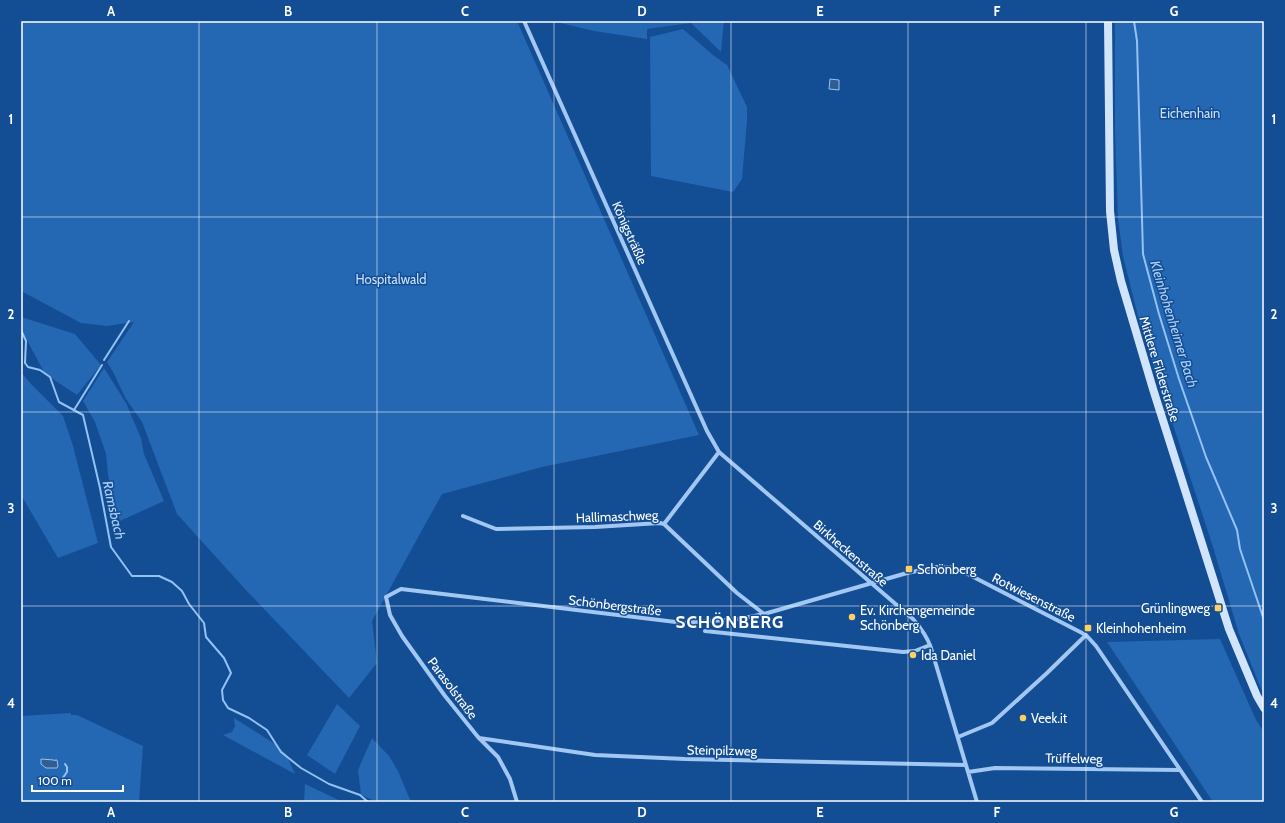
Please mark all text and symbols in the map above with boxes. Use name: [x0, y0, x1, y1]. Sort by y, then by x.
text: A: [107, 3, 116, 19]
text: B: [284, 3, 292, 19]
text: C: [461, 3, 469, 19]
text: D: [637, 3, 647, 19]
text: E: [816, 3, 824, 19]
text: F: [994, 3, 1001, 19]
text: G: [1170, 3, 1179, 19]
park label: Eichenhain: [1160, 105, 1220, 121]
text: 1: [9, 111, 13, 127]
text: 1: [1272, 111, 1276, 127]
street label: Königsträßle: [609, 199, 651, 267]
water label: Kleinhohenheimer Bach: [1146, 258, 1202, 390]
park label: Hospitalwald: [356, 271, 426, 287]
text: 2: [8, 306, 15, 322]
text: 2: [1271, 306, 1278, 322]
street label: Mittlere Filderstraße: [1136, 314, 1184, 424]
water label: Ramsbach: [99, 479, 129, 541]
text: 3: [7, 500, 15, 516]
text: 3: [1270, 500, 1278, 516]
street label: Hallimaschweg: [575, 507, 659, 525]
street label: Birkheckenstraße: [810, 516, 892, 590]
place label: Schönberg: [917, 561, 977, 577]
marker: Schönberg: [904, 564, 914, 574]
street label: Rotwiesenstraße: [990, 569, 1079, 625]
street label: Schönbergstraße: [568, 591, 663, 619]
place label: Grünlingweg: [1141, 600, 1211, 616]
place label: Ev. Kirchengemeinde Schönberg: [860, 602, 975, 633]
marker: Grünlingweg: [1213, 603, 1223, 613]
district label: SCHÖNBERG: [676, 612, 784, 632]
marker: Ev. Kirchengemeinde Schönberg: [847, 612, 857, 622]
place label: Kleinhohenheim: [1096, 620, 1186, 636]
marker: Kleinhohenheim: [1083, 623, 1093, 633]
place label: Ida Daniel: [921, 647, 976, 663]
marker: Ida Daniel: [908, 650, 918, 660]
street label: Parasolstraße: [425, 654, 482, 722]
text: 4: [7, 695, 15, 711]
text: 4: [1270, 695, 1278, 711]
place label: Veek.it: [1031, 710, 1068, 726]
marker: Veek.it: [1018, 713, 1028, 723]
street label: Steinpilzweg: [687, 741, 758, 759]
street label: Trüffelweg: [1045, 750, 1103, 767]
scale bar: [32, 767, 123, 793]
text: 100 m: [38, 773, 72, 788]
text: A: [107, 804, 116, 820]
text: B: [284, 804, 292, 820]
text: C: [461, 804, 469, 820]
text: D: [637, 804, 647, 820]
text: E: [816, 804, 824, 820]
text: F: [994, 804, 1001, 820]
text: G: [1170, 804, 1179, 820]

